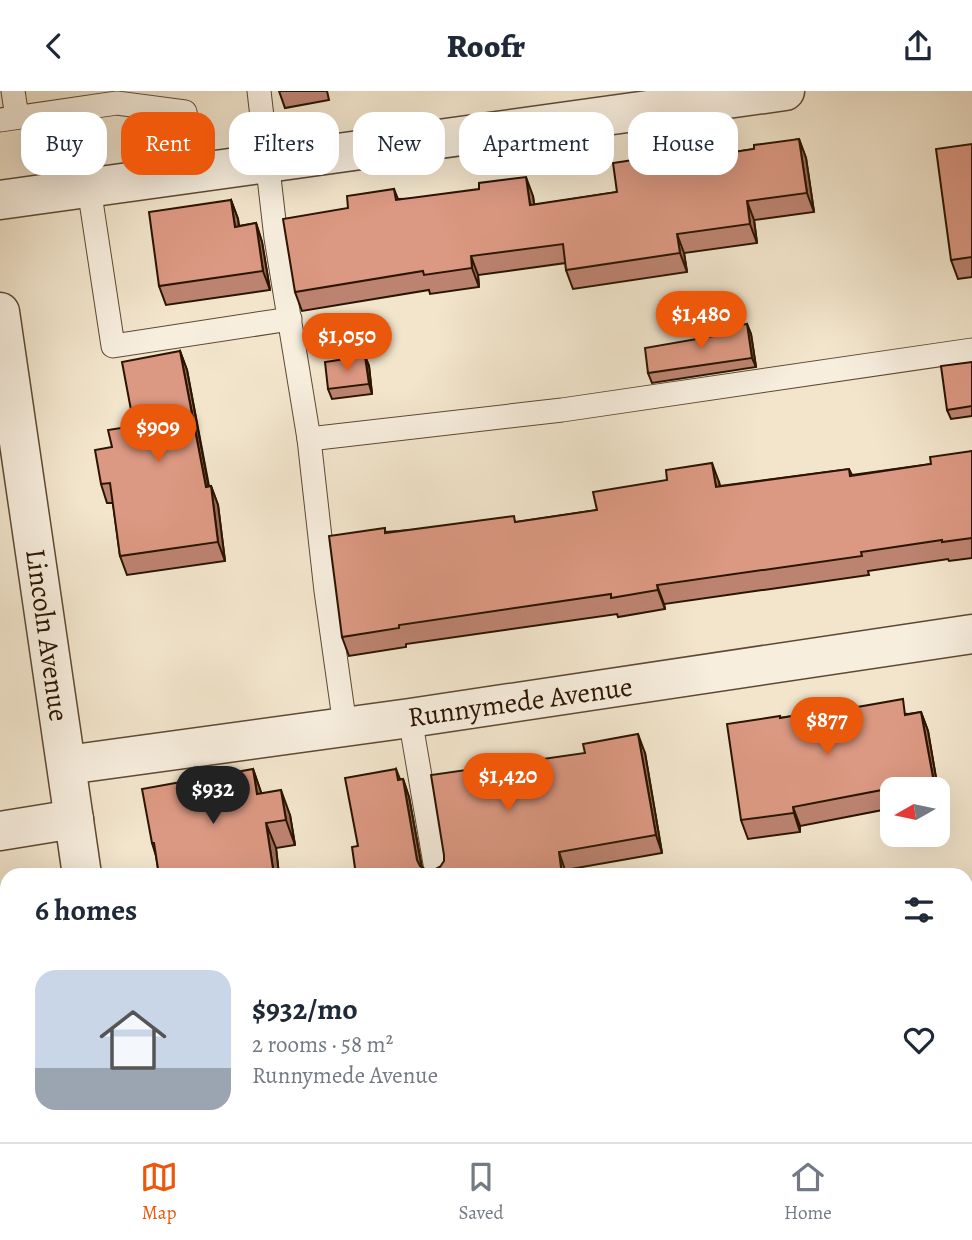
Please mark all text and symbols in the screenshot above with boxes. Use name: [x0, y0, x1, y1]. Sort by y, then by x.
text: Roofr: [447, 24, 525, 68]
icon: back: [35, 27, 73, 65]
icon: share: [899, 27, 937, 65]
chip: Buy: [21, 112, 107, 175]
chip: Rent: [121, 112, 215, 175]
chip: Filters: [229, 112, 339, 175]
chip: New: [353, 112, 445, 175]
chip: Apartment: [459, 112, 614, 175]
chip: House: [628, 112, 738, 175]
pin: $1,480: [644, 292, 758, 351]
text: $1,480: [672, 298, 730, 329]
pin: $1,050: [290, 313, 404, 373]
text: $1,050: [318, 320, 376, 351]
pin: $909: [117, 405, 199, 464]
text: $909: [136, 411, 180, 442]
street label: Lincoln Avenue: [16, 546, 78, 724]
street label: Runnymede Avenue: [405, 667, 635, 737]
pin: $877: [786, 697, 868, 757]
text: $877: [806, 704, 848, 735]
pin: $1,420: [451, 753, 565, 813]
text: $1,420: [479, 760, 537, 791]
pin: $932: [172, 767, 254, 826]
text: $932: [192, 773, 234, 804]
north arrow: [880, 777, 950, 847]
map controls: [880, 777, 950, 847]
text: 6 homes: [35, 890, 137, 930]
icon: filters: [900, 891, 938, 929]
text: $932/mo: [252, 989, 358, 1029]
icon: home: [91, 998, 175, 1082]
icon: heart: [900, 1021, 938, 1059]
text: 2 rooms · 58 m²: [252, 1029, 393, 1060]
text: Runnymede Avenue: [252, 1060, 438, 1091]
tab: Map: [140, 1158, 178, 1226]
tab: Saved: [459, 1158, 504, 1226]
tab: Home: [784, 1158, 832, 1226]

